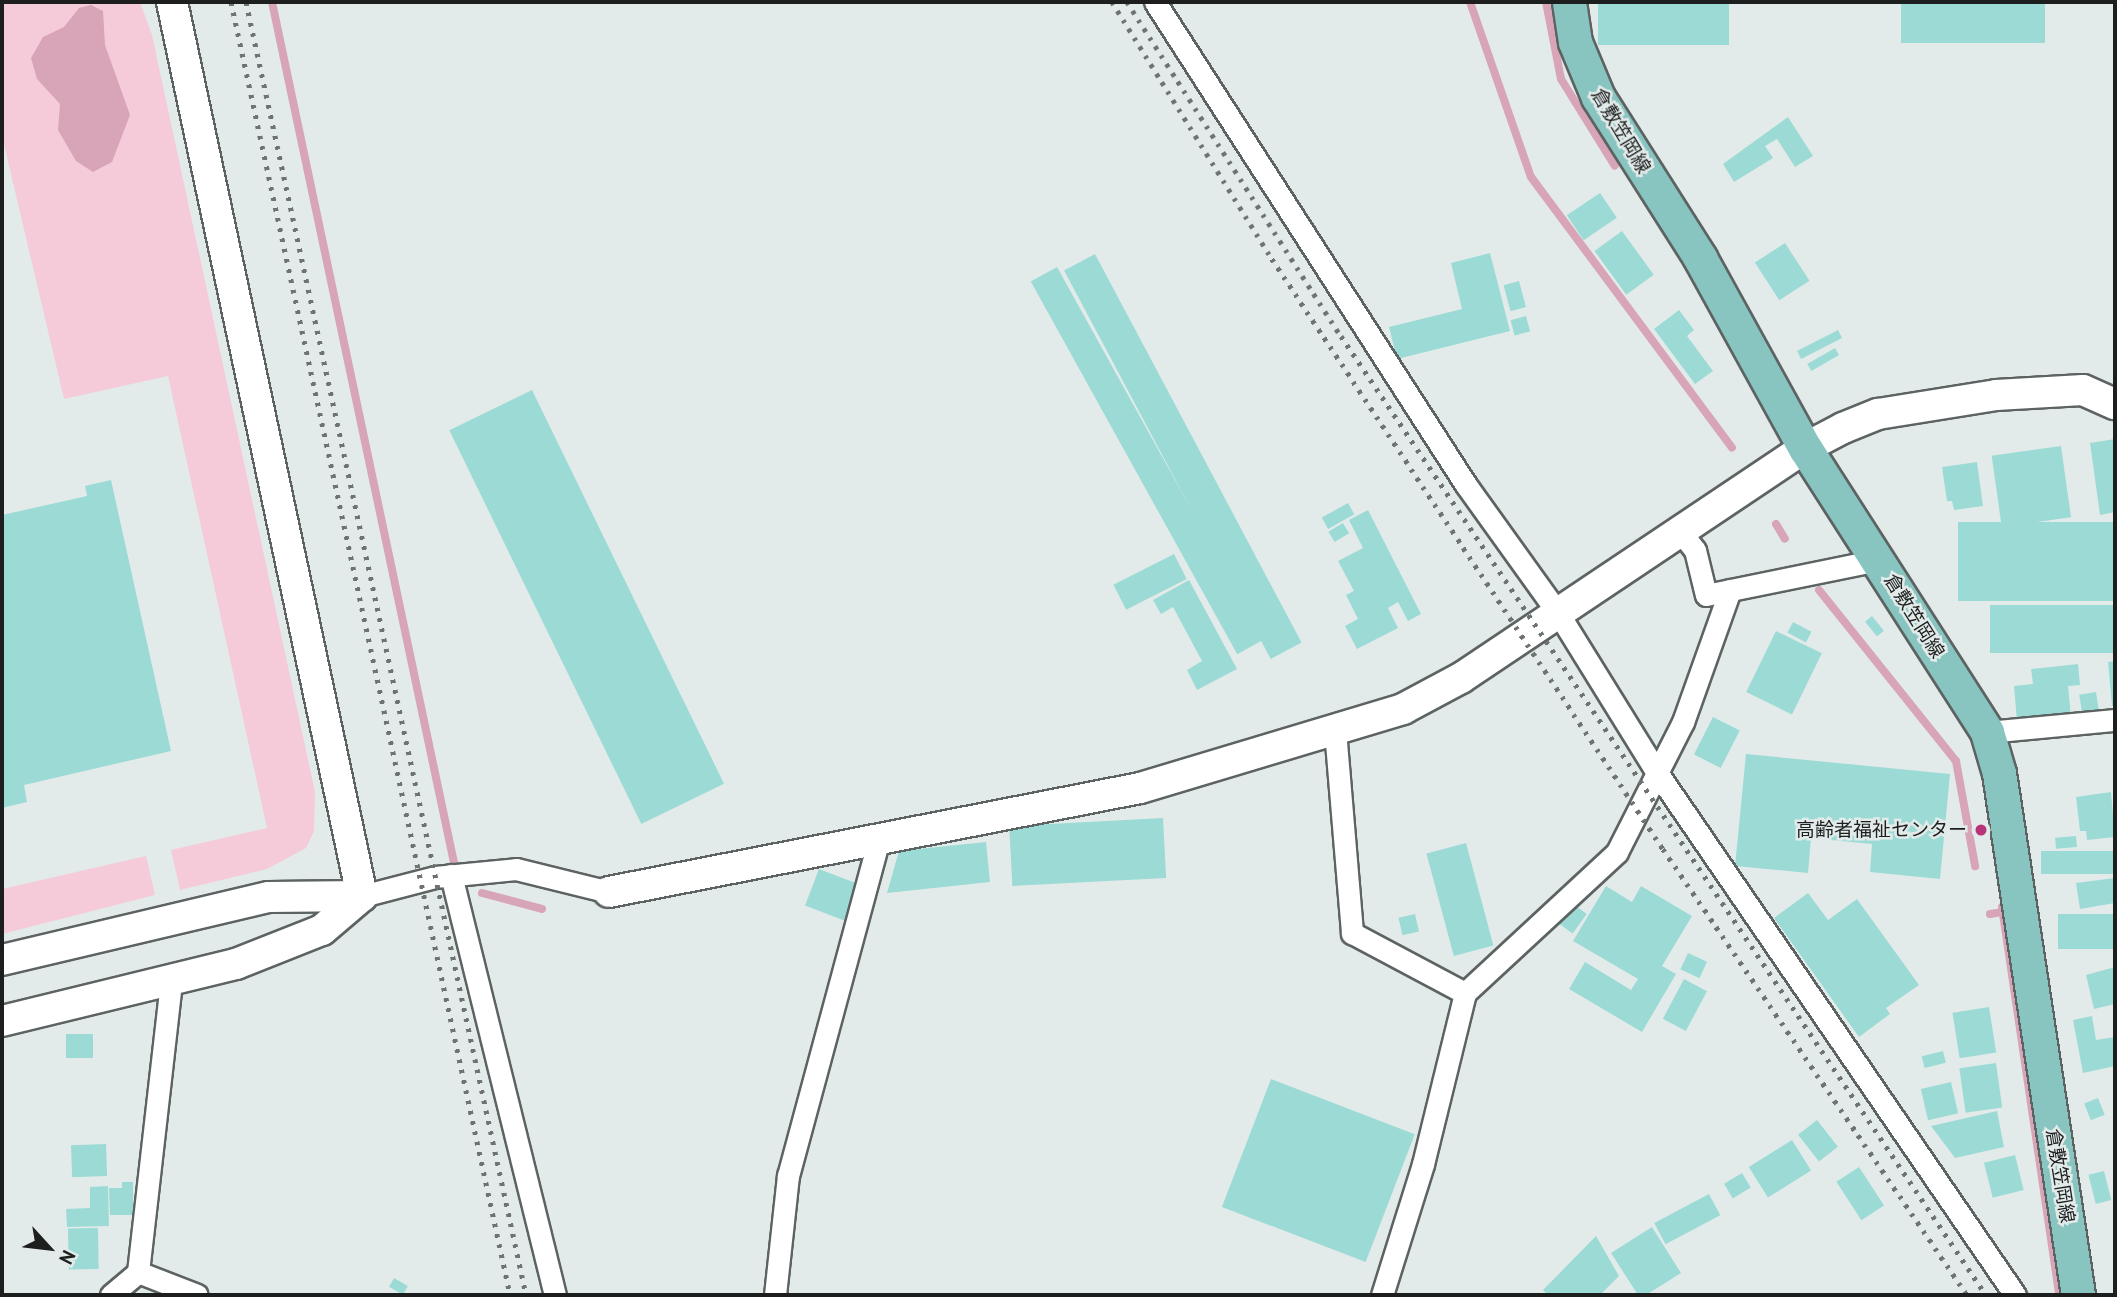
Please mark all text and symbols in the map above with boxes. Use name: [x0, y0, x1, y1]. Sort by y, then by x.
street label: 倉敷笠岡線: [1587, 84, 1655, 178]
street label: 倉敷笠岡線: [1879, 570, 1949, 662]
place label: 高齢者福祉センター: [1796, 819, 1967, 841]
marker: 高齢者福祉センター: [1973, 822, 1989, 838]
street label: 倉敷笠岡線: [2041, 1127, 2079, 1225]
north arrow: [14, 1213, 84, 1283]
text: N: [54, 1247, 81, 1269]

